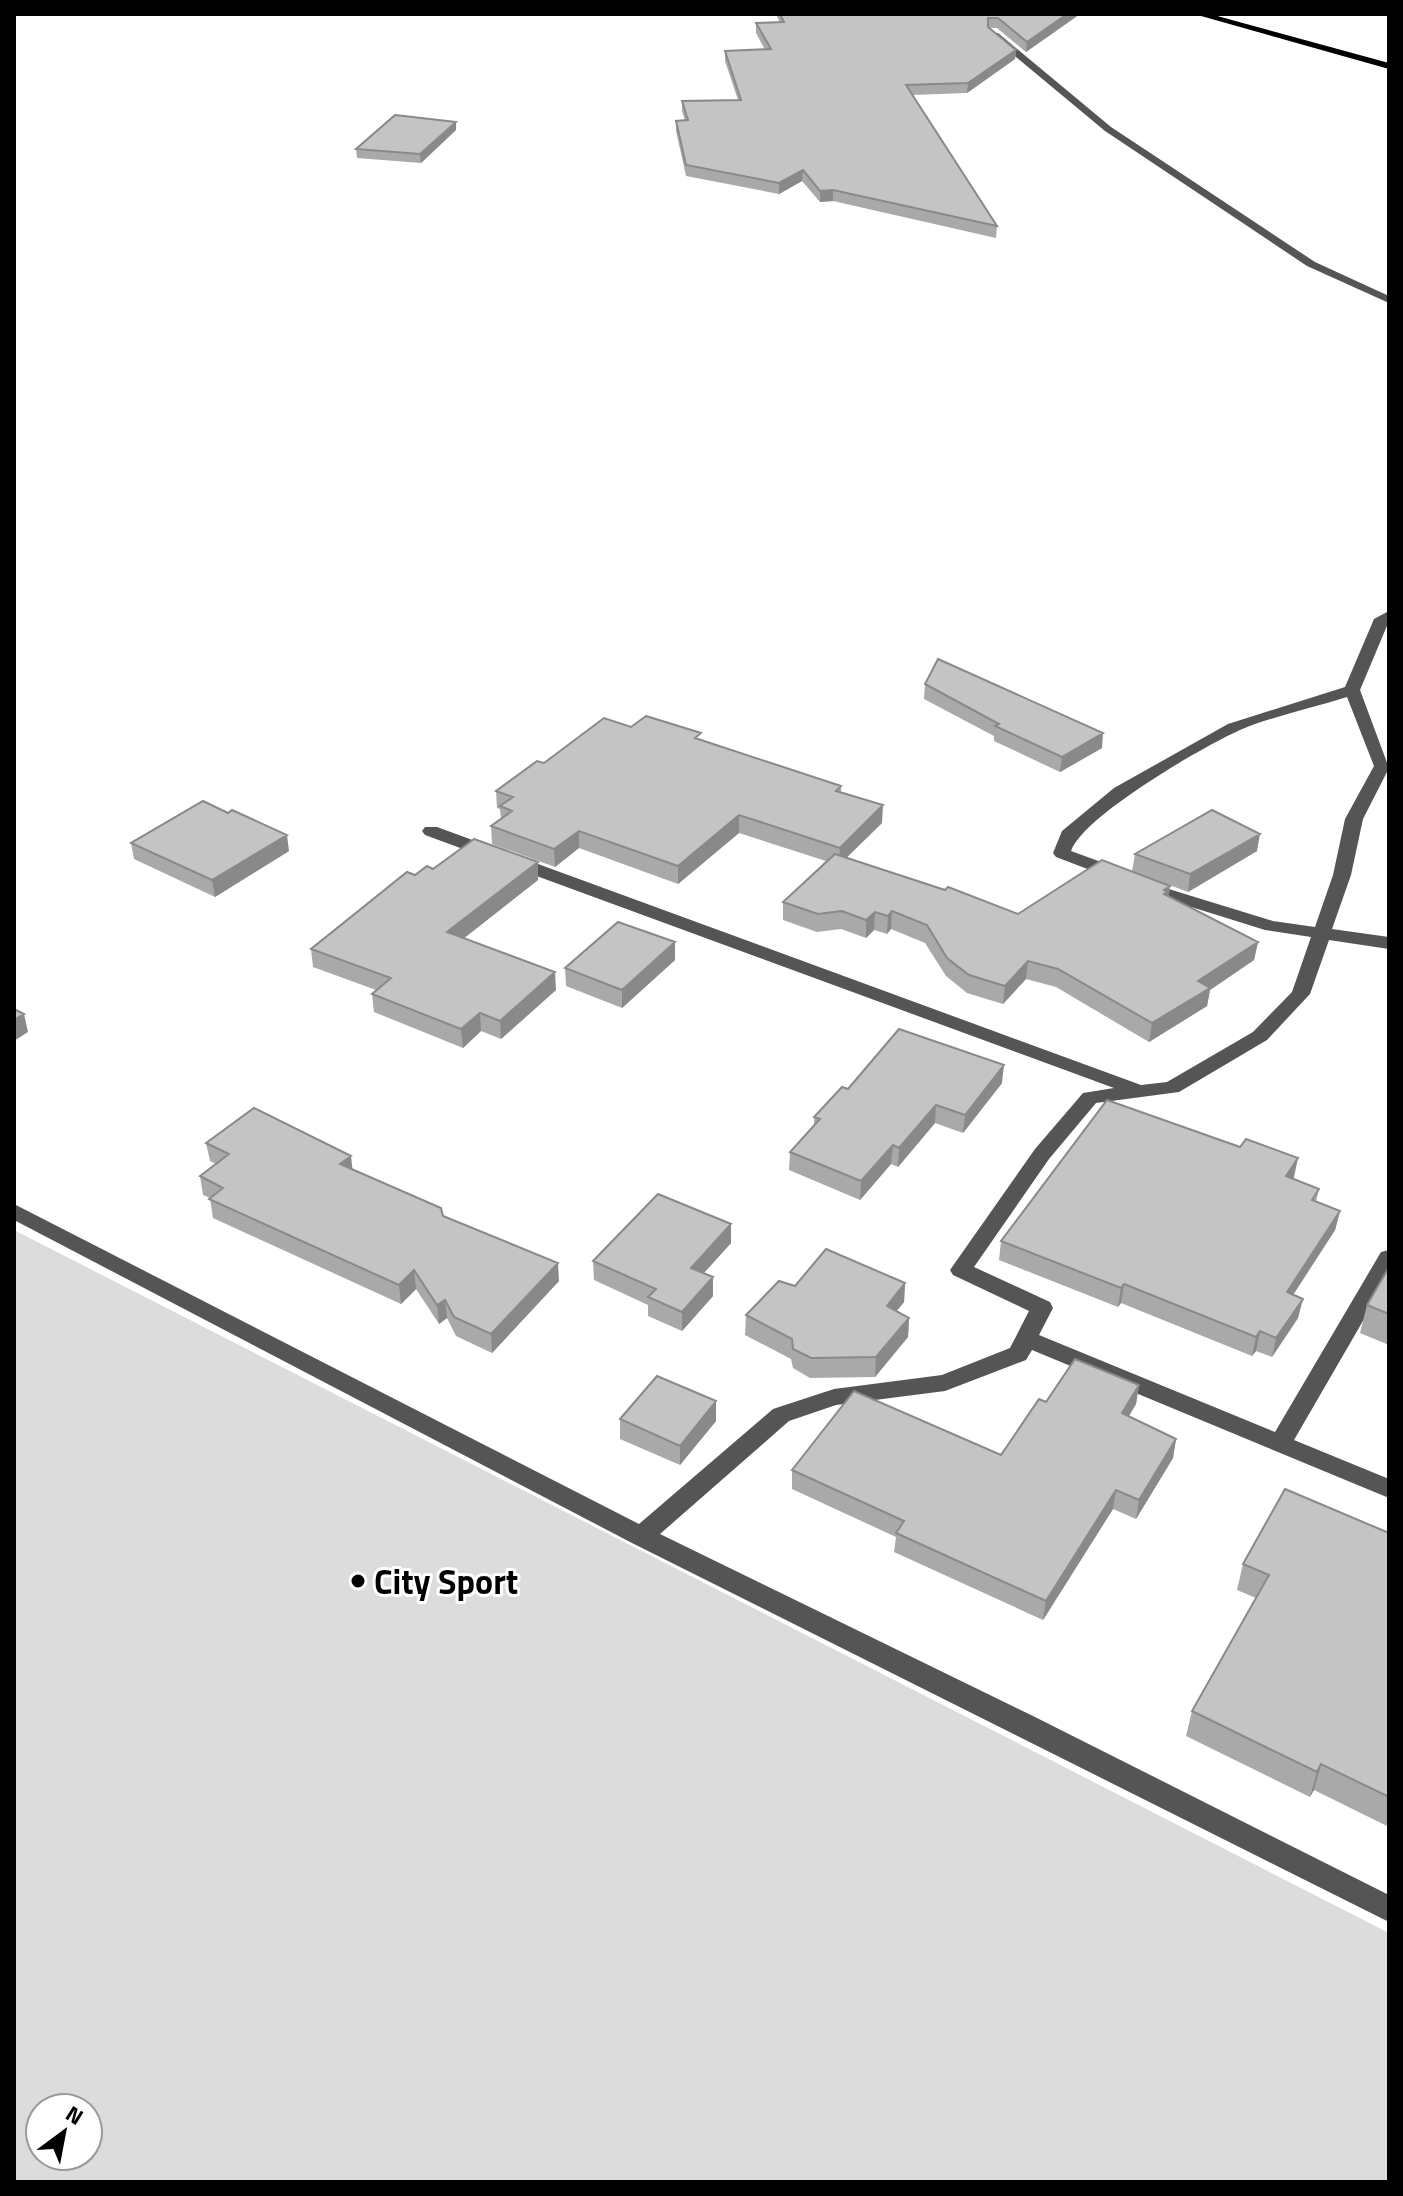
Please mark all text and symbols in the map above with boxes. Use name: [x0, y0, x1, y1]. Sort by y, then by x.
place label: City Sport: [374, 1555, 518, 1607]
marker: City Sport: [349, 1572, 367, 1590]
north arrow: [24, 2092, 104, 2172]
text: N: [59, 2097, 90, 2133]

